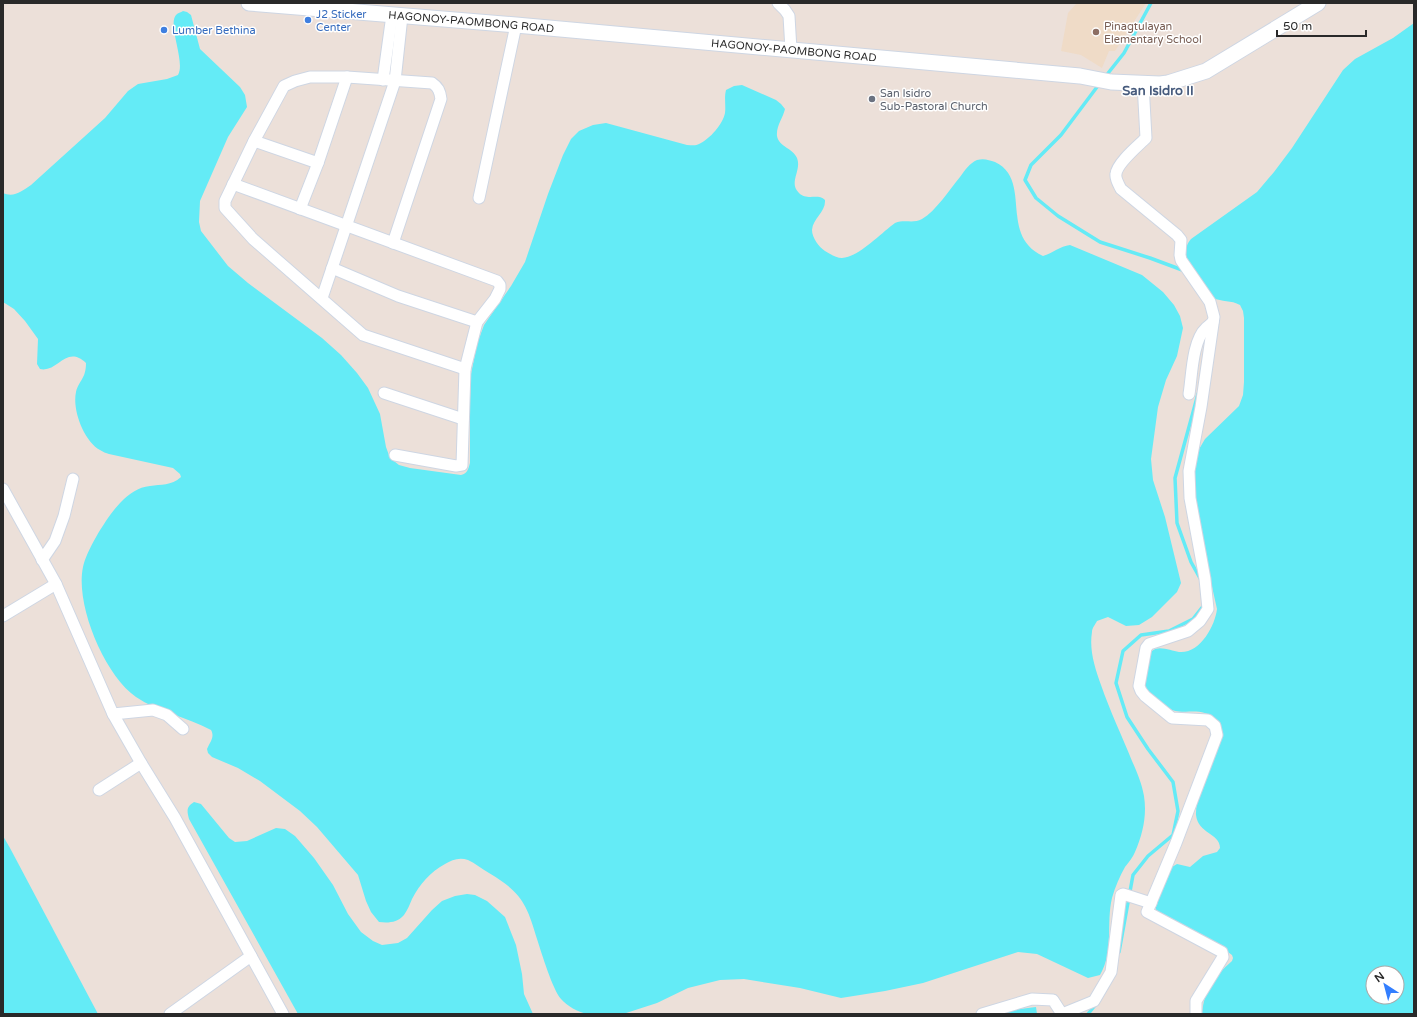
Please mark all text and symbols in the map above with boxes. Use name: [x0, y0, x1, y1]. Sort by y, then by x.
place label: J2 Sticker Center: [316, 8, 367, 34]
street label: HAGONOY-PAOMBONG ROAD: [388, 9, 555, 35]
scale bar: [1277, 12, 1366, 38]
marker: J2 Sticker Center: [303, 15, 313, 25]
text: 50 m: [1283, 19, 1312, 33]
place label: Pinagtulayan Elementary School: [1104, 20, 1202, 46]
place label: Lumber Bethina: [172, 24, 256, 37]
marker: Lumber Bethina: [159, 25, 169, 35]
marker: Pinagtulayan Elementary School: [1091, 27, 1101, 37]
street label: HAGONOY-PAOMBONG ROAD: [711, 37, 877, 65]
district label: San Isidro II: [1122, 83, 1194, 99]
place label: San Isidro Sub-Pastoral Church: [880, 87, 988, 113]
marker: San Isidro Sub-Pastoral Church: [867, 94, 877, 104]
north arrow: [1365, 965, 1405, 1005]
text: N: [1372, 969, 1387, 985]

